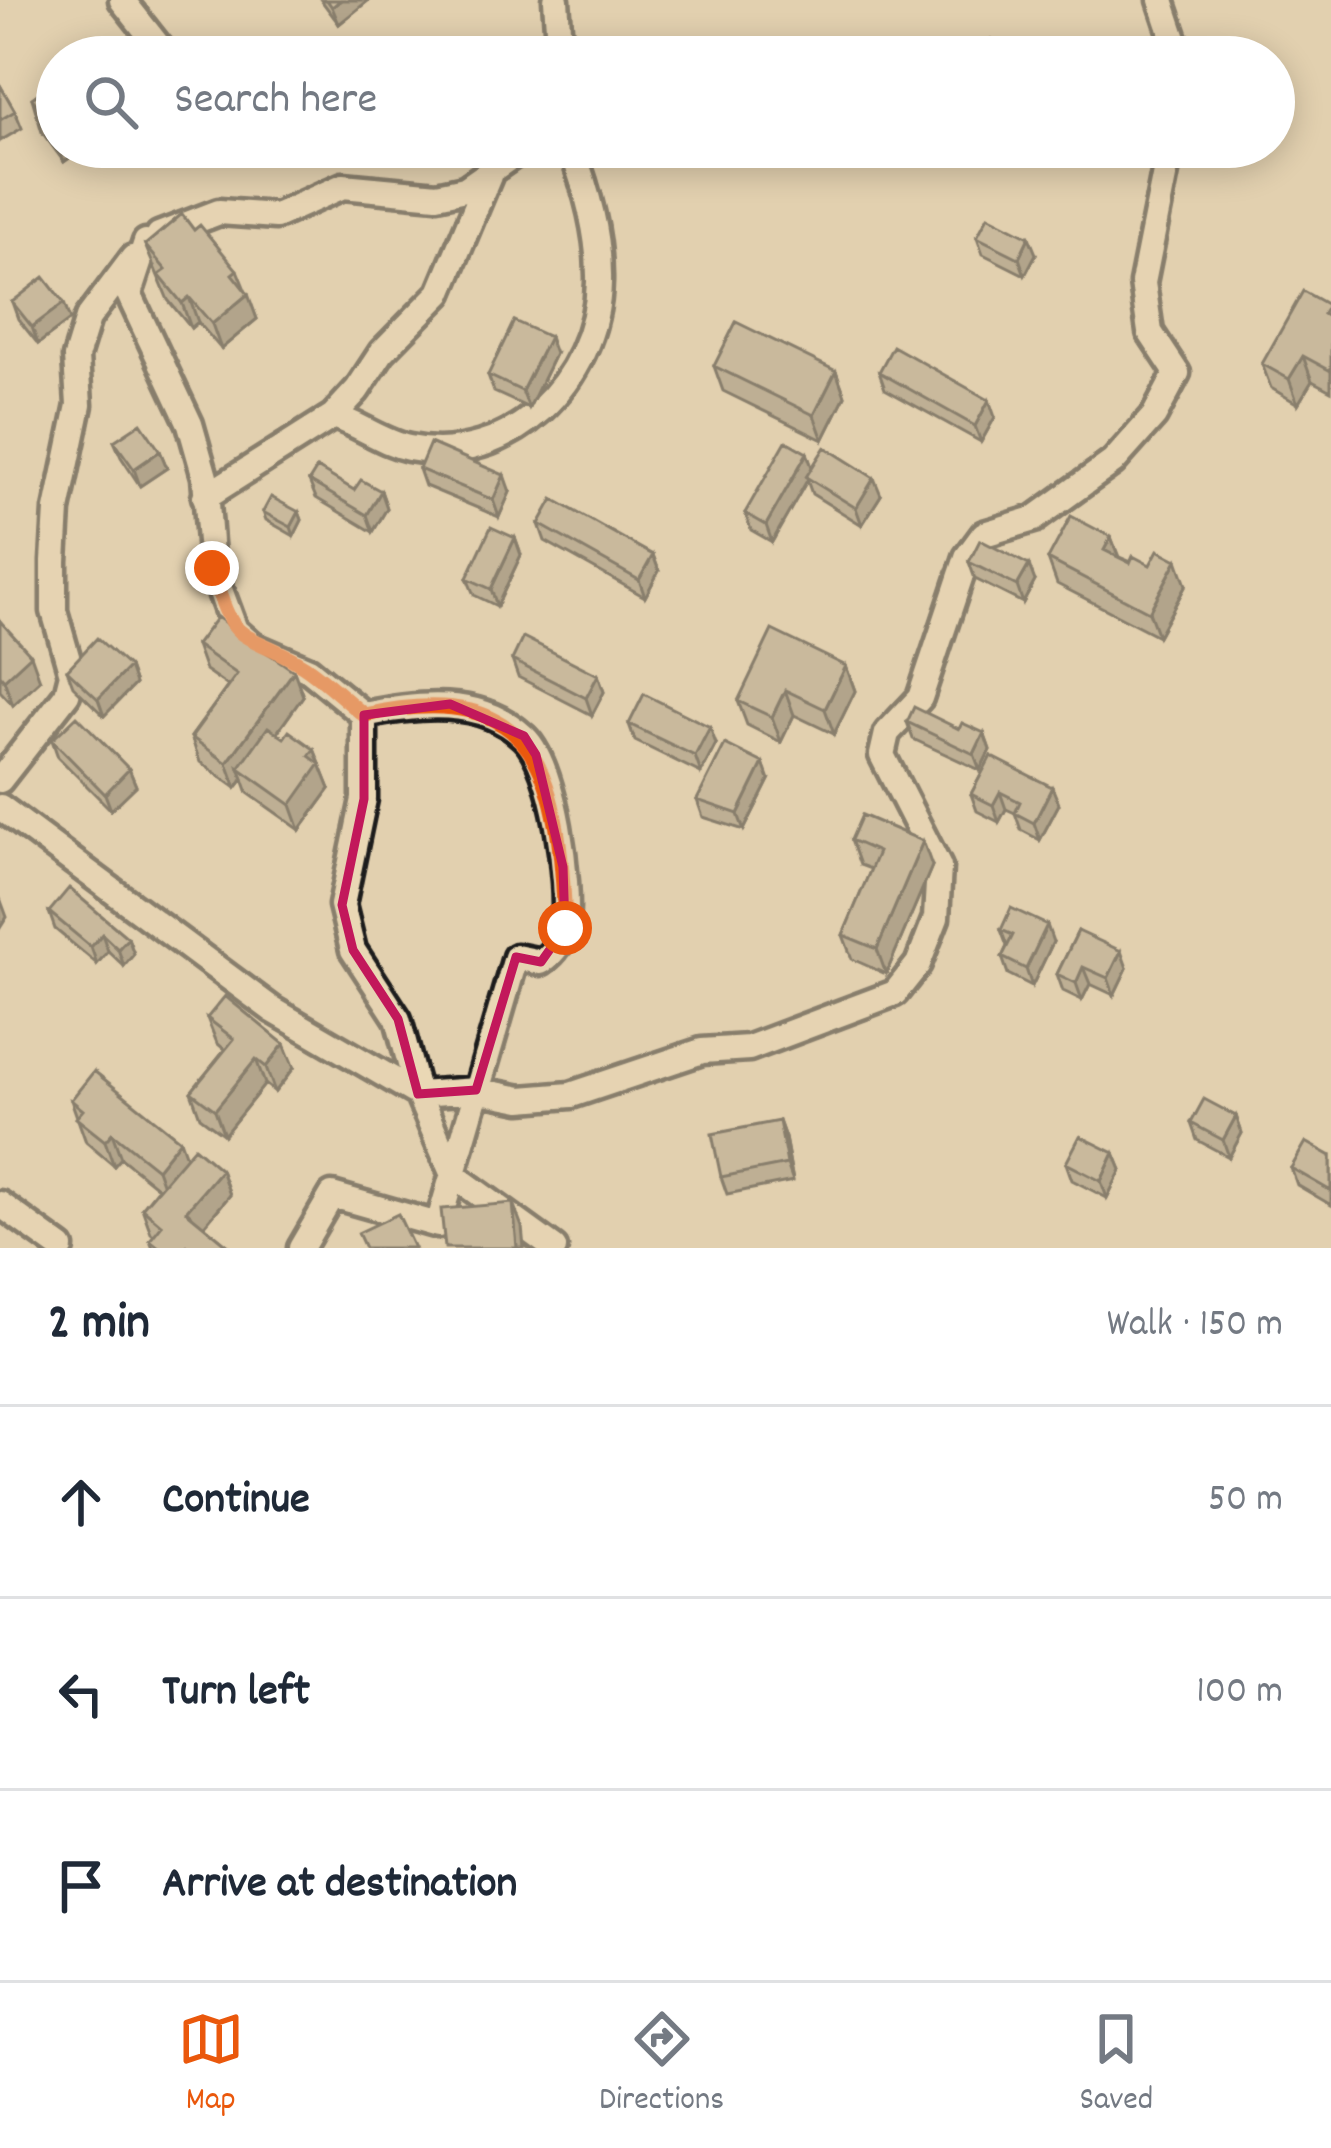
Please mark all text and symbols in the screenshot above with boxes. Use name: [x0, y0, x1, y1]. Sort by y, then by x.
search box: [36, 36, 1295, 168]
icon: search: [78, 69, 144, 135]
text: Search here: [174, 70, 377, 134]
route end: [185, 541, 239, 595]
route start: [538, 901, 592, 955]
text: 2 min: [48, 1290, 150, 1362]
text: Walk · 150 m: [1107, 1299, 1283, 1354]
icon: ahead: [48, 1469, 114, 1535]
text: Continue: [162, 1470, 310, 1534]
text: 50 m: [1208, 1474, 1283, 1529]
icon: left: [48, 1661, 114, 1727]
text: Turn left: [162, 1662, 310, 1726]
text: 100 m: [1196, 1666, 1283, 1721]
icon: arrive: [48, 1853, 114, 1919]
text: Arrive at destination: [162, 1854, 517, 1918]
tab: Map: [178, 2006, 244, 2125]
tab: Directions: [599, 2006, 724, 2125]
tab: Saved: [1080, 2006, 1153, 2125]

